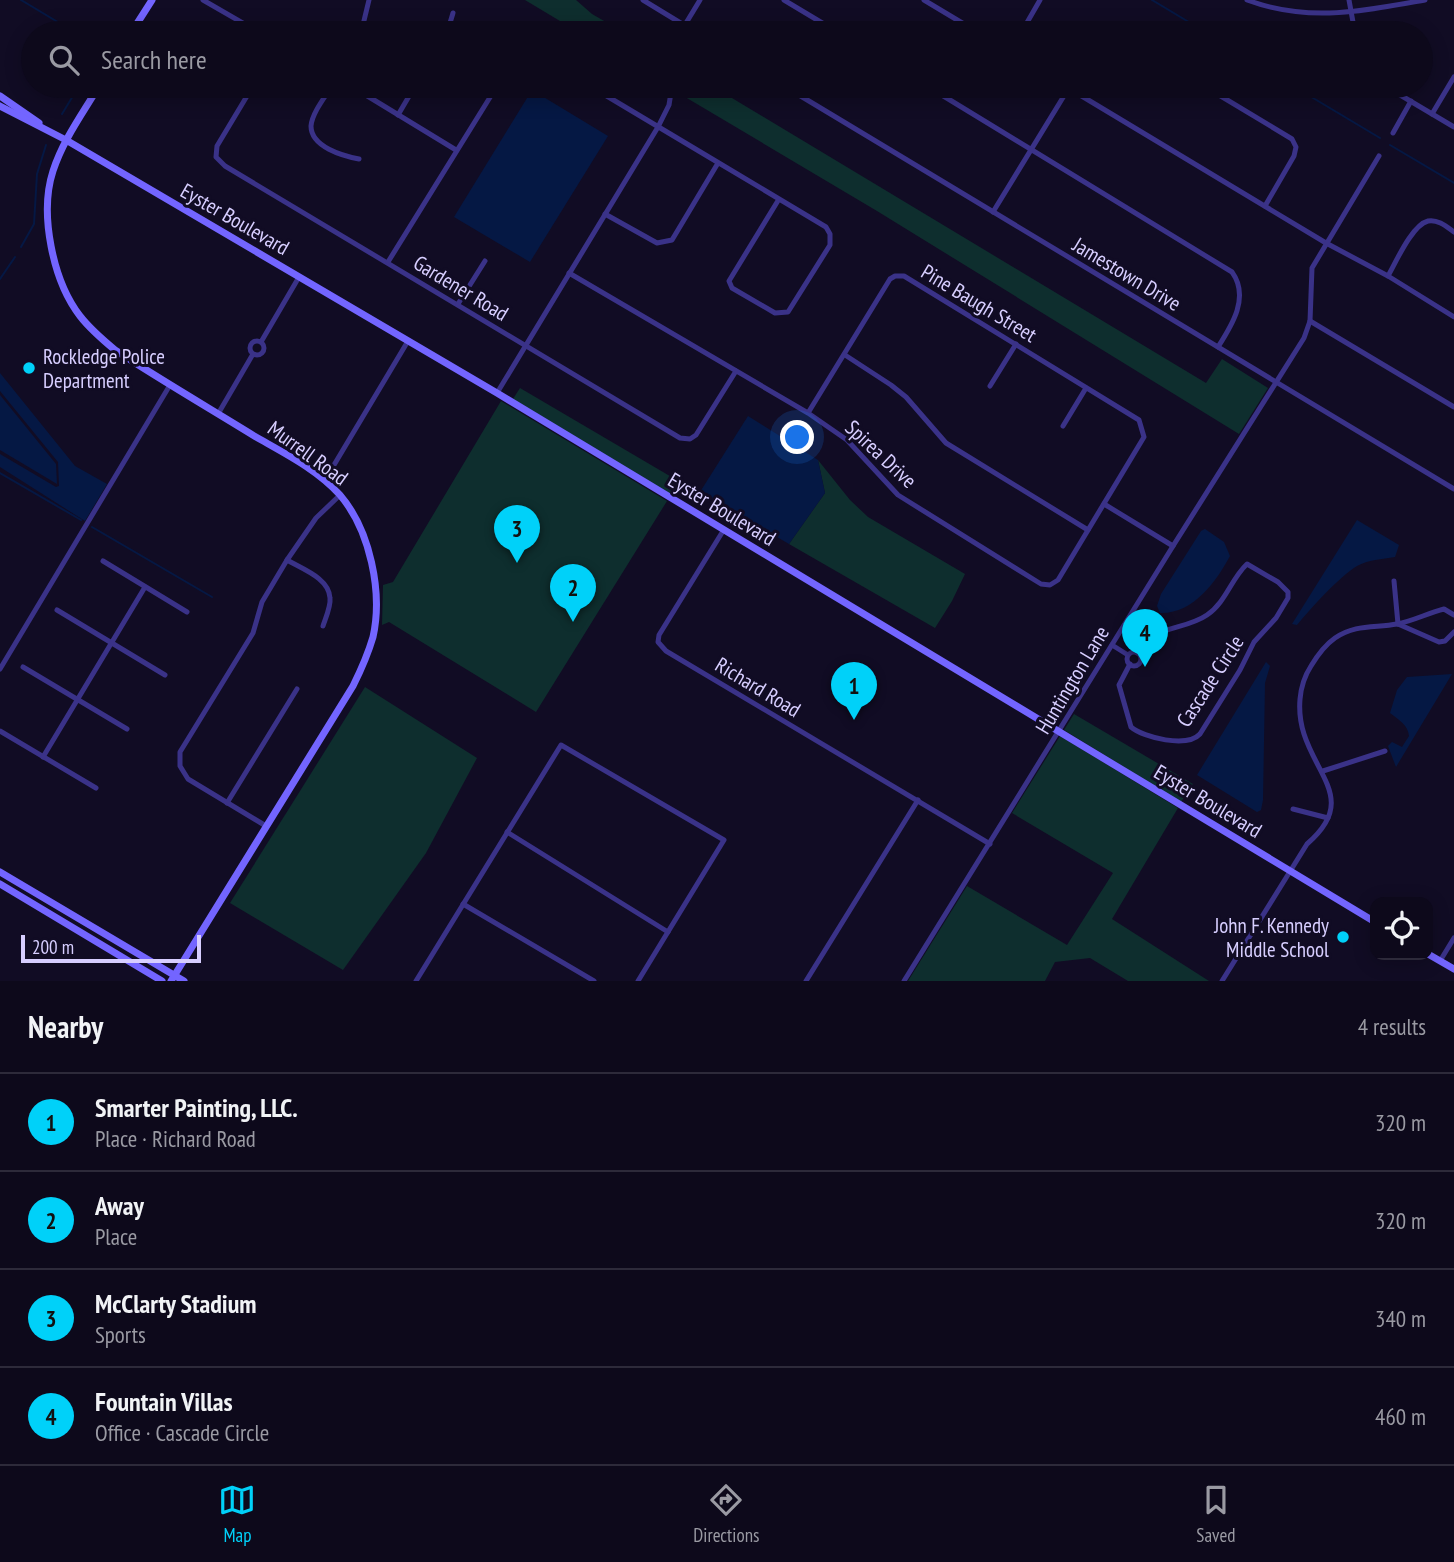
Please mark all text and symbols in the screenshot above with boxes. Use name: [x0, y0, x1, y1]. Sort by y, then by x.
search box: [21, 21, 1433, 98]
icon: search: [45, 41, 83, 79]
text: Search here: [101, 43, 207, 76]
street label: Eyster Boulevard: [176, 177, 294, 261]
street label: Jamestown Drive: [1067, 231, 1186, 317]
street label: Gardener Road: [409, 249, 513, 327]
street label: Pine Baugh Street: [916, 258, 1042, 348]
place label: Rockledge Police Department: [43, 343, 165, 394]
marker: Rockledge Police Department: [21, 360, 37, 376]
street label: Spirea Drive: [840, 414, 922, 494]
street label: Murrell Road: [263, 415, 353, 491]
your location: [780, 420, 814, 454]
street label: Eyster Boulevard: [663, 466, 781, 552]
pin: 3: [494, 505, 540, 563]
pin: 2: [550, 564, 596, 622]
pin: 4: [1122, 609, 1168, 667]
street label: Huntington Lane: [1029, 621, 1115, 739]
street label: Cascade Circle: [1170, 630, 1250, 732]
street label: Richard Road: [710, 651, 806, 723]
pin: 1: [831, 662, 877, 720]
street label: Eyster Boulevard: [1149, 758, 1267, 844]
map controls: [1370, 897, 1433, 960]
button: locate: [1370, 897, 1433, 960]
place label: John F. Kennedy Middle School: [1213, 912, 1329, 963]
marker: John F. Kennedy Middle School: [1335, 929, 1351, 945]
scale bar: [21, 932, 201, 964]
text: 200 m: [32, 935, 74, 959]
text: Nearby: [28, 1007, 103, 1046]
text: 4 results: [1358, 1012, 1426, 1041]
text: Smarter Painting, LLC.: [95, 1091, 298, 1124]
text: 1: [46, 1108, 57, 1137]
text: 320 m: [1375, 1108, 1426, 1137]
text: Place · Richard Road: [95, 1124, 256, 1153]
text: Away: [95, 1189, 144, 1222]
text: 2: [46, 1206, 57, 1235]
text: 320 m: [1375, 1206, 1426, 1235]
text: Place: [95, 1222, 137, 1251]
text: McClarty Stadium: [95, 1287, 257, 1320]
text: 3: [46, 1304, 57, 1333]
text: 340 m: [1375, 1304, 1426, 1333]
text: Sports: [95, 1320, 146, 1349]
text: Fountain Villas: [95, 1385, 233, 1418]
text: 4: [46, 1402, 57, 1431]
text: 460 m: [1375, 1402, 1426, 1431]
text: Office · Cascade Circle: [95, 1418, 269, 1447]
tab: Map: [218, 1481, 256, 1547]
tab: Directions: [693, 1481, 759, 1547]
tab: Saved: [1196, 1481, 1236, 1547]

